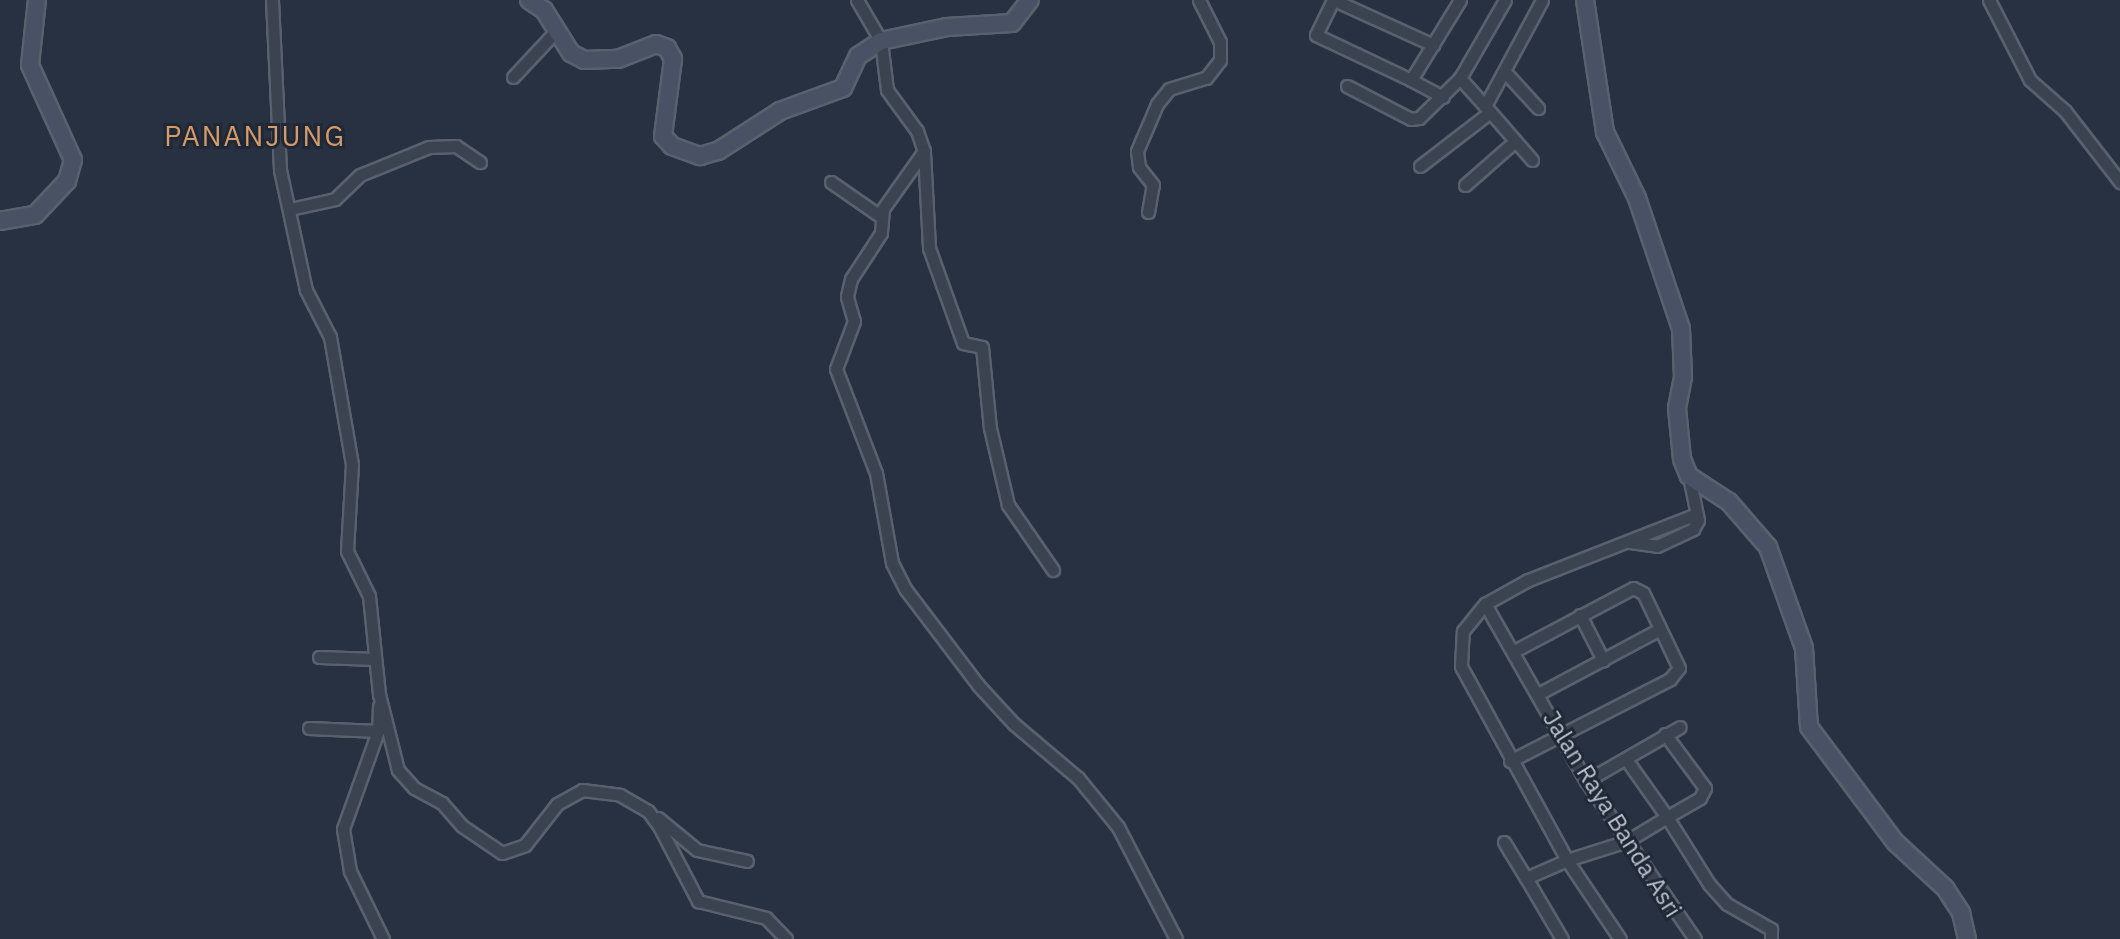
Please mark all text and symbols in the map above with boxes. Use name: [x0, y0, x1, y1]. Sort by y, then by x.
district label: PANANJUNG: [164, 119, 346, 153]
street label: Jalan Raya Banda Asri: [1537, 705, 1687, 923]

